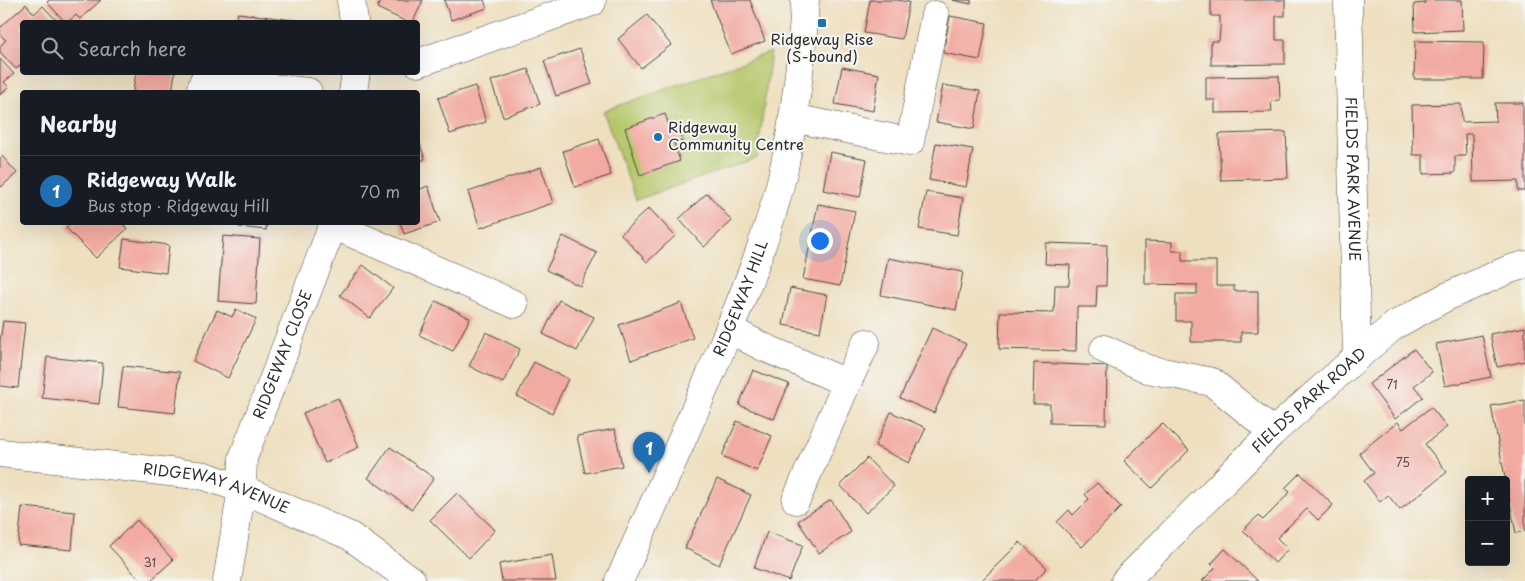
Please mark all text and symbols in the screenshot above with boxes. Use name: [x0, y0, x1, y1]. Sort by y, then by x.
marker: Ridgeway Rise (S-bound): [816, 17, 828, 29]
search box: [20, 20, 420, 75]
place label: Ridgeway Rise (S-bound): [771, 27, 873, 67]
icon: search: [38, 34, 66, 62]
text: Search here: [78, 34, 187, 62]
street label: FIELDS PARK AVENUE: [1340, 96, 1368, 262]
text: Nearby: [40, 107, 117, 139]
place label: Ridgeway Community Centre: [668, 115, 804, 155]
marker: Ridgeway Community Centre: [652, 131, 664, 143]
text: Ridgeway Walk: [87, 165, 237, 193]
text: 1: [52, 179, 60, 203]
text: 70 m: [360, 179, 400, 203]
text: Bus stop · Ridgeway Hill: [87, 193, 269, 217]
your location: [807, 228, 833, 254]
street label: RIDGEWAY HILL: [706, 237, 773, 359]
street label: RIDGEWAY CLOSE: [246, 286, 317, 422]
street label: FIELDS PARK ROAD: [1246, 341, 1371, 457]
house number: 71: [1386, 375, 1398, 393]
pin: 1: [633, 432, 665, 473]
house number: 75: [1396, 453, 1410, 471]
street label: RIDGEWAY AVENUE: [142, 456, 294, 518]
map controls: [1465, 476, 1510, 566]
button: +: [1465, 476, 1510, 521]
button: −: [1465, 521, 1510, 566]
house number: 31: [144, 553, 156, 571]

